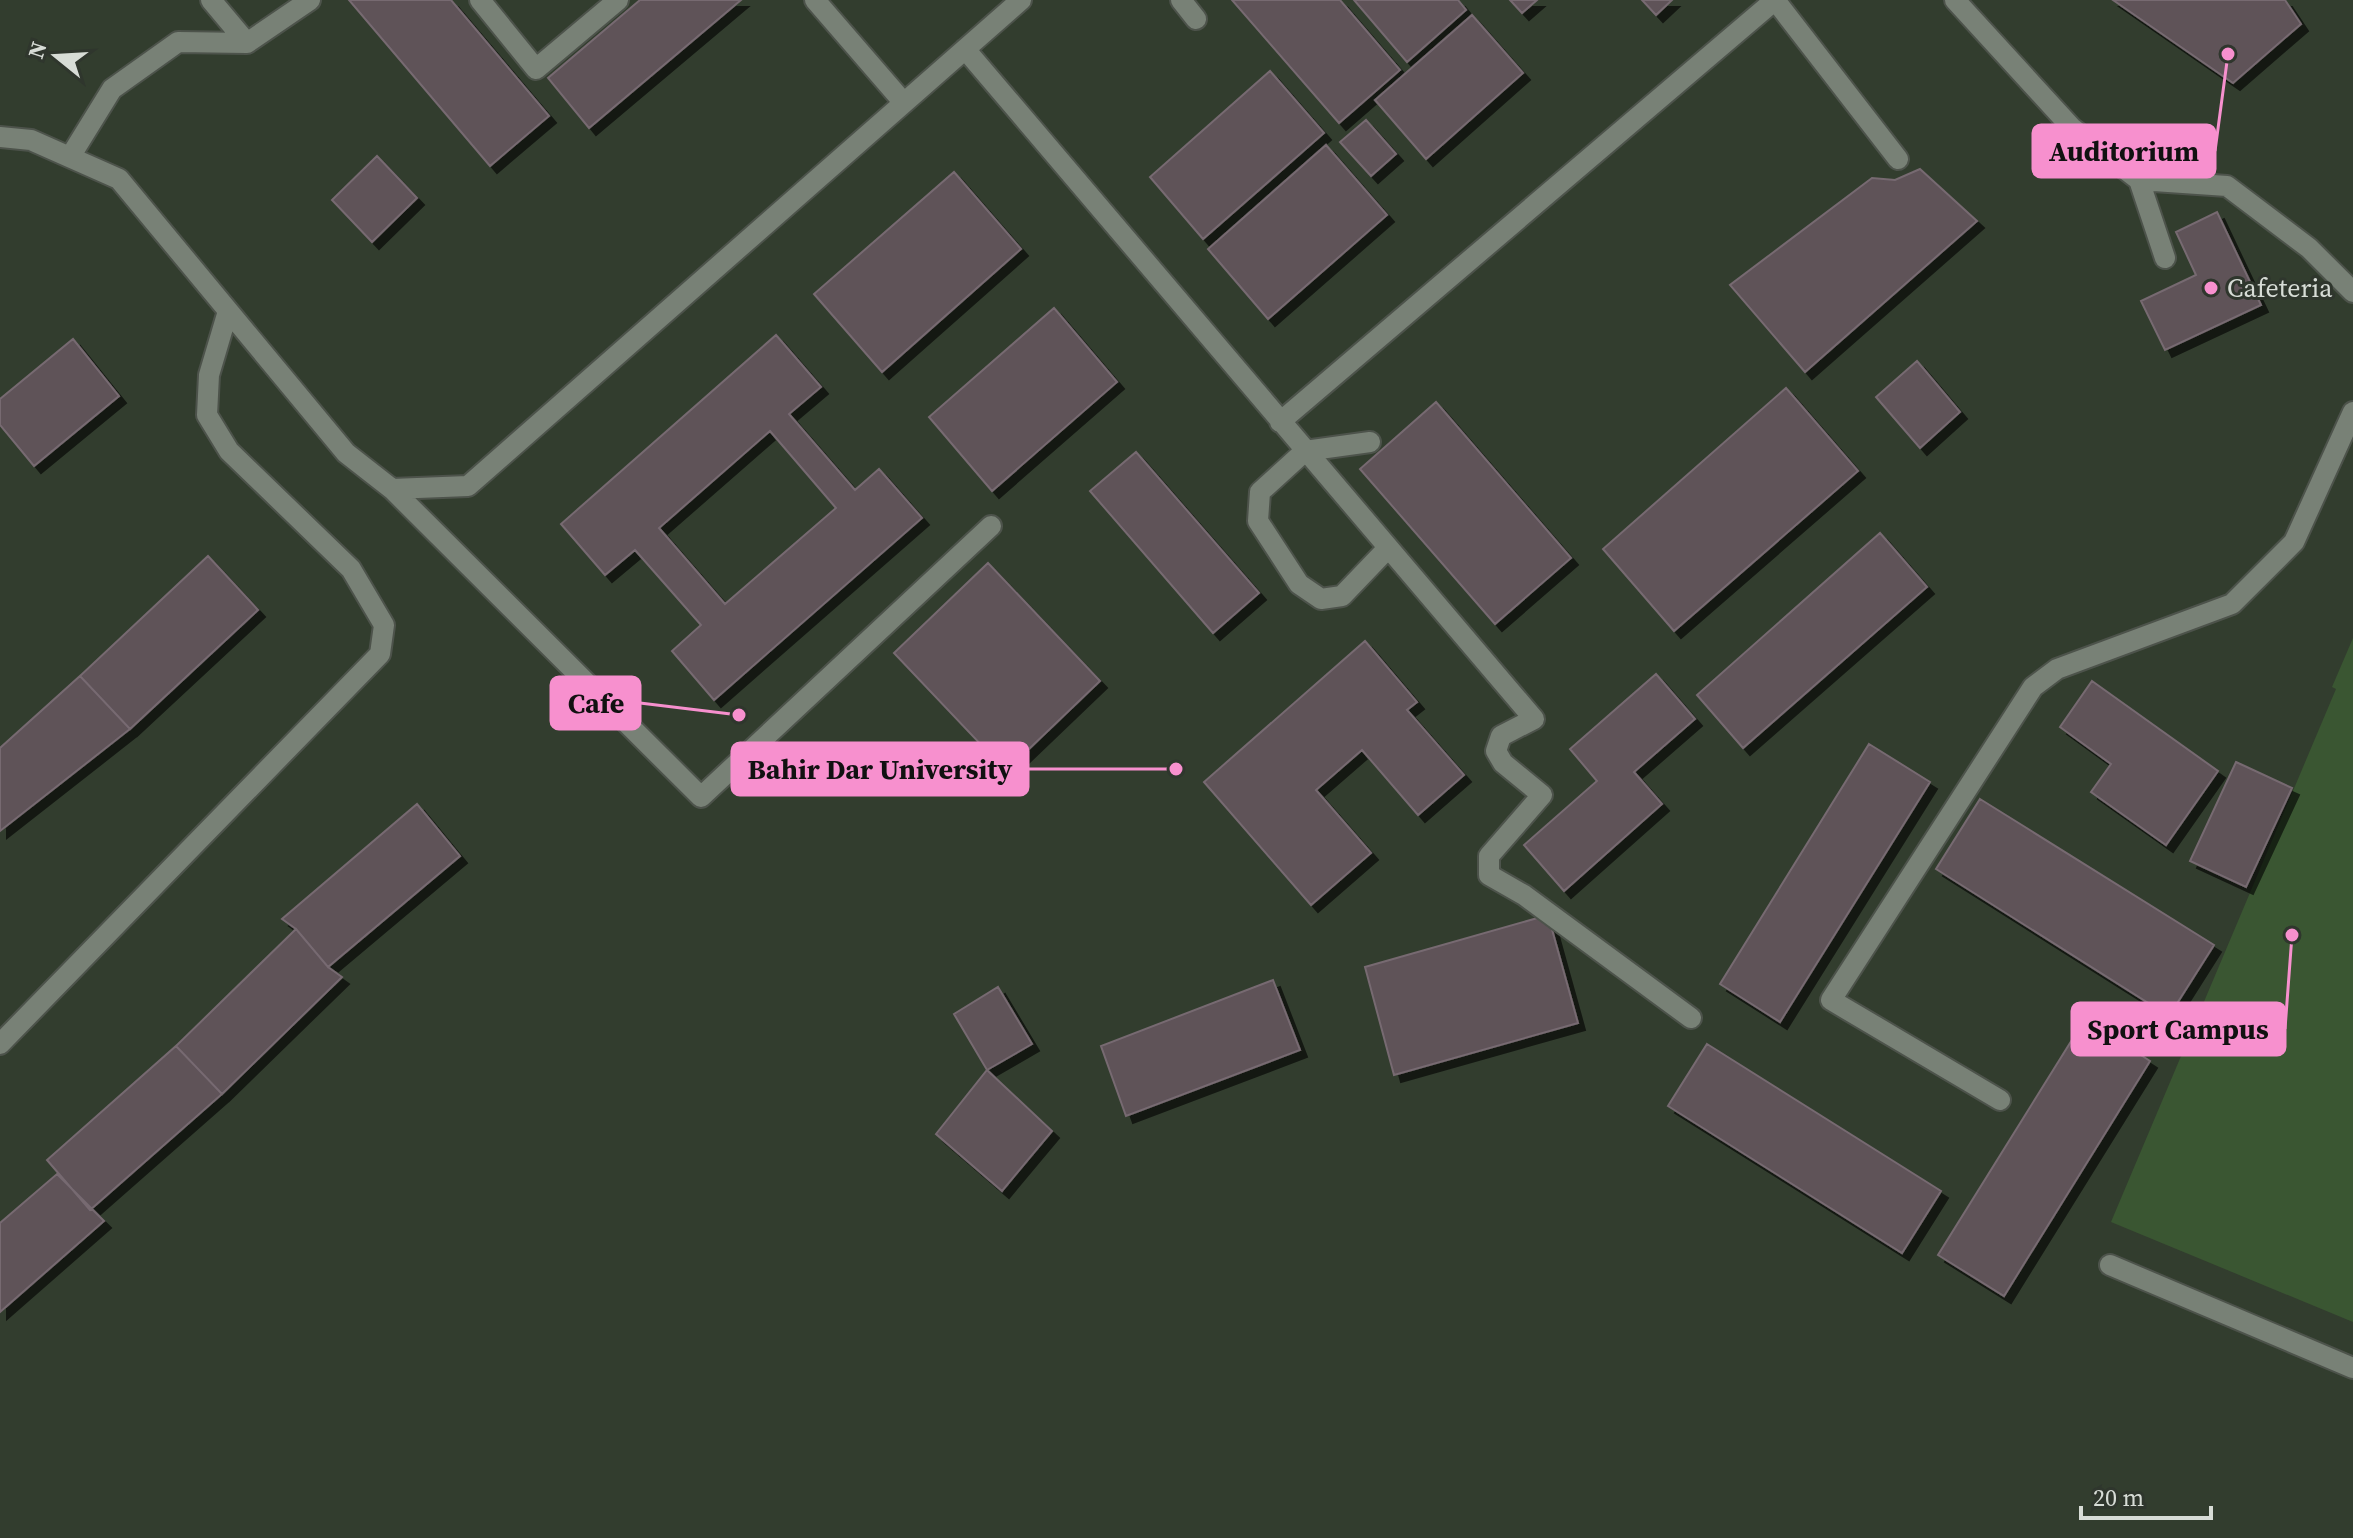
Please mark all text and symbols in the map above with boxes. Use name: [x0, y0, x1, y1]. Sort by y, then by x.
north arrow: [16, 16, 96, 96]
text: N: [20, 38, 54, 62]
callout: Auditorium: [2033, 125, 2215, 177]
text: Auditorium: [2049, 132, 2199, 170]
place label: Cafeteria: [2227, 270, 2333, 306]
marker: Cafeteria: [2202, 279, 2220, 297]
callout: Cafe: [551, 677, 640, 729]
text: Cafe: [568, 684, 624, 722]
callout: Bahir Dar University: [732, 743, 1028, 795]
text: Bahir Dar University: [748, 750, 1012, 788]
callout: Sport Campus: [2072, 1003, 2285, 1055]
text: Sport Campus: [2087, 1010, 2269, 1048]
scale bar: [2081, 1470, 2211, 1520]
text: 20 m: [2093, 1481, 2144, 1514]

